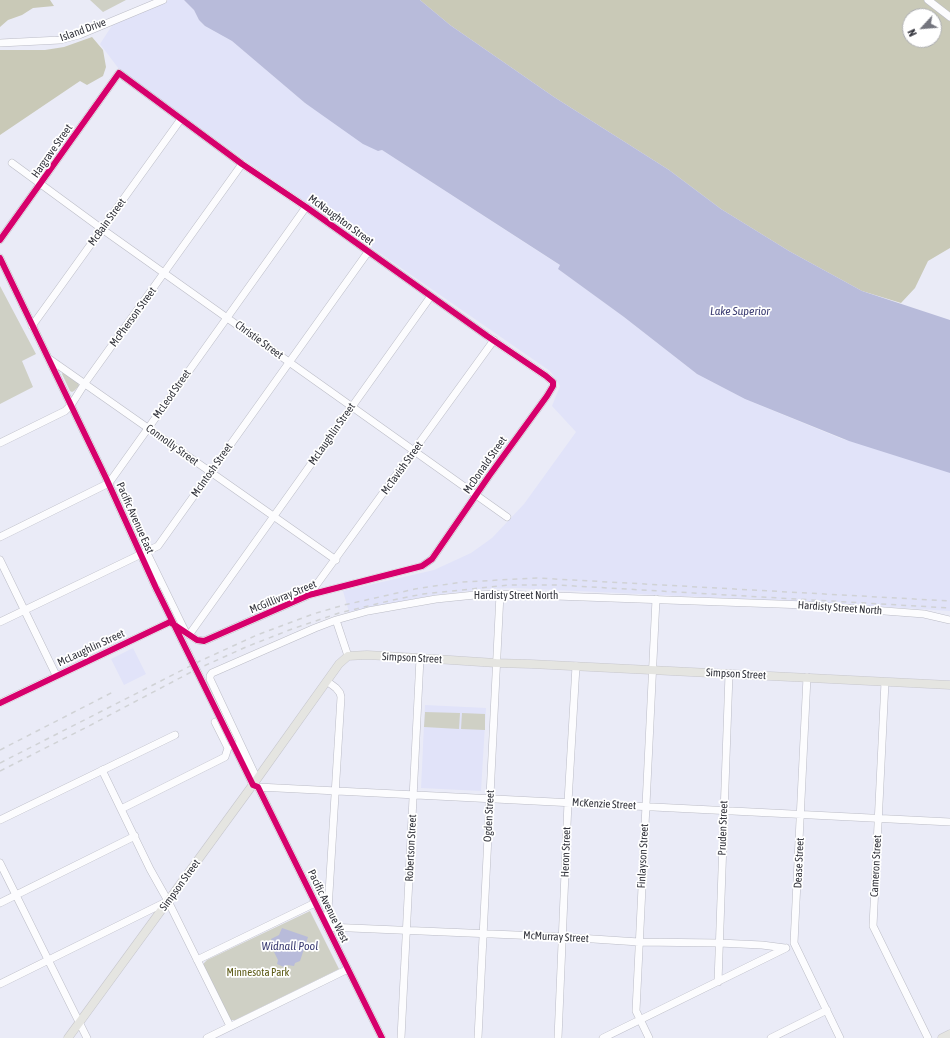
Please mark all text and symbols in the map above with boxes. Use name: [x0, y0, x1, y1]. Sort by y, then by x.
north arrow: [902, 8, 942, 48]
street label: Island Drive: [58, 16, 108, 44]
text: N: [905, 27, 919, 38]
street label: Hargrave Street: [29, 122, 75, 180]
street label: McNaughton Street: [306, 192, 376, 248]
street label: McBain Street: [85, 196, 129, 248]
street label: McPherson Street: [107, 285, 159, 349]
water label: Lake Superior: [710, 304, 770, 318]
street label: Christie Street: [232, 318, 286, 362]
street label: McLeod Street: [150, 367, 194, 421]
street label: McLaughlin Street: [306, 400, 358, 468]
street label: Connolly Street: [143, 421, 201, 469]
street label: McDonald Street: [460, 434, 510, 496]
street label: McTavish Street: [378, 439, 426, 497]
street label: McIntosh Street: [189, 441, 235, 499]
street label: Pacific Avenue East: [113, 480, 157, 556]
street label: McGillivray Street: [248, 578, 318, 616]
street label: Hardisty Street North: [474, 589, 558, 603]
street label: Hardisty Street North: [797, 598, 883, 618]
street label: McLaughlin Street: [55, 627, 127, 669]
street label: Simpson Street: [382, 650, 442, 666]
street label: Simpson Street: [706, 666, 766, 682]
street label: Ogden Street: [481, 790, 497, 842]
street label: McKenzie Street: [572, 796, 636, 812]
street label: Pruden Street: [715, 800, 731, 856]
street label: Robertson Street: [403, 814, 419, 882]
street label: Finlayson Street: [635, 823, 651, 889]
street label: Heron Street: [559, 826, 573, 878]
street label: Cameron Street: [868, 835, 884, 897]
street label: Dease Street: [791, 837, 807, 889]
street label: Simpson Street: [157, 857, 203, 913]
street label: Pacific Avenue West: [305, 867, 351, 945]
street label: McMurray Street: [523, 929, 589, 945]
water label: Widnall Pool: [262, 939, 318, 953]
park label: Minnesota Park: [227, 966, 289, 980]

